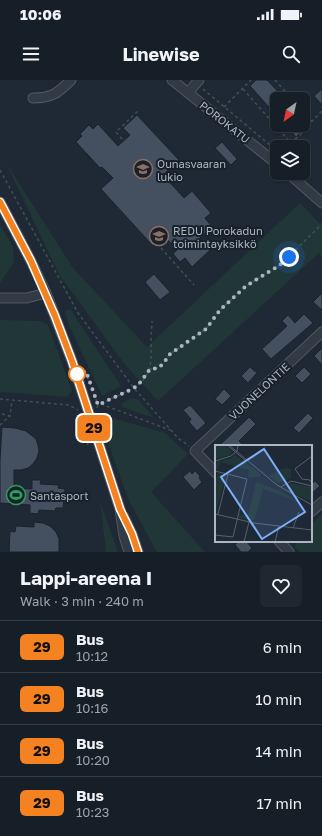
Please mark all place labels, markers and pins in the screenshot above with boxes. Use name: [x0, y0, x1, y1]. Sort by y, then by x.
place label: Ounasvaaran lukio: [157, 157, 226, 183]
school or university icon: Ounasvaaran lukio: [132, 158, 154, 180]
place label: REDU Porokadun toimintayksikkö: [173, 224, 263, 250]
school or university icon: REDU Porokadun toimintayksikkö: [148, 225, 170, 247]
unlabelled marker: [68, 365, 86, 383]
sports icon: Santasport: [5, 484, 27, 506]
place label: Santasport: [30, 489, 89, 502]

